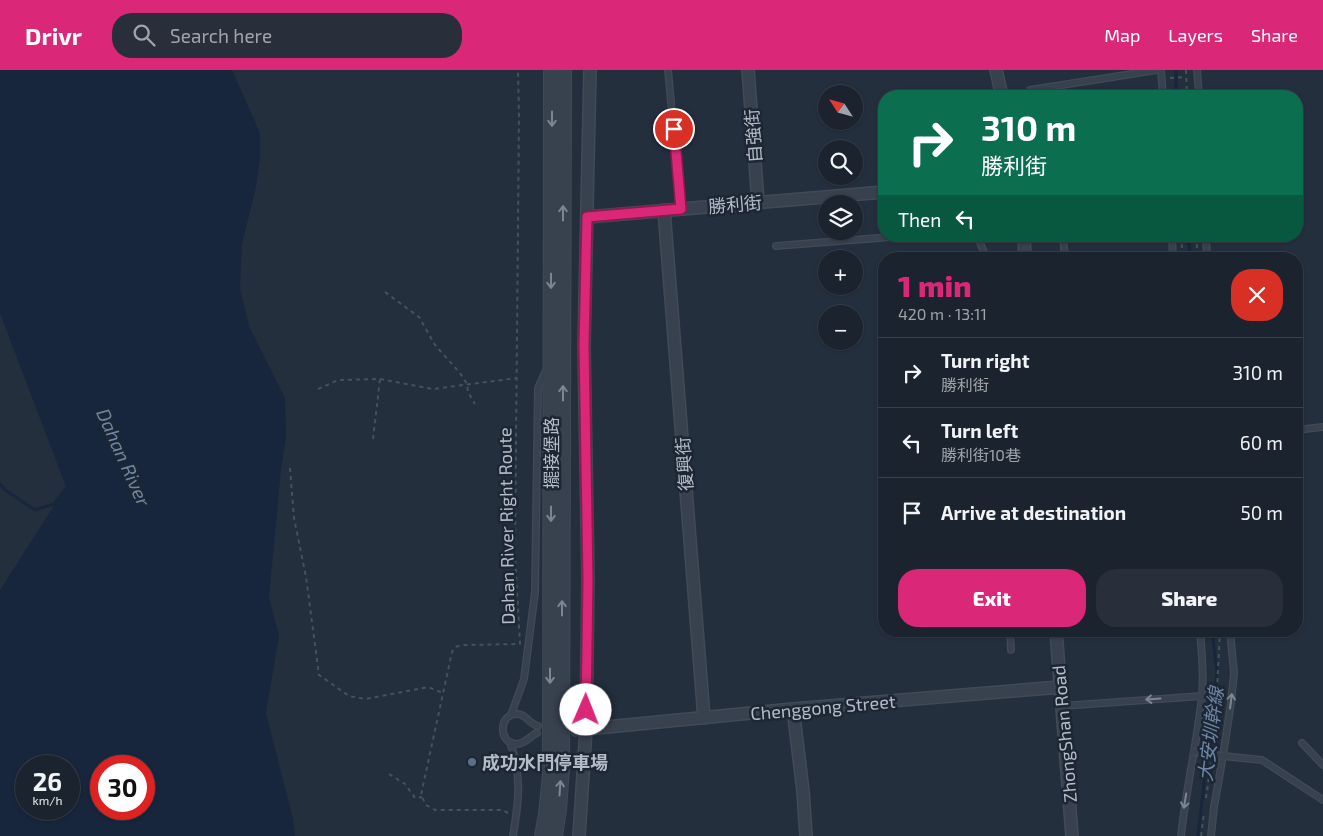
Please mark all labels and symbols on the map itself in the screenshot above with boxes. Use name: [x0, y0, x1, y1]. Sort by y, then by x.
north arrow: [818, 85, 862, 130]
pin: [653, 108, 695, 150]
street label: 自強街: [740, 108, 766, 164]
one-way arrow: [547, 110, 557, 126]
street label: 勝利街: [707, 191, 763, 217]
one-way arrow: [559, 205, 568, 221]
one-way arrow: [546, 272, 556, 289]
one-way arrow: [558, 385, 568, 401]
water label: Dahan River: [92, 404, 156, 510]
street label: 擺接堡路: [540, 417, 562, 489]
street label: Dahan River Right Route: [493, 427, 519, 625]
street label: 復興街: [671, 436, 697, 492]
one-way arrow: [546, 505, 556, 521]
one-way arrow: [558, 600, 567, 616]
street label: ZhongShan Road: [1047, 664, 1081, 804]
one-way arrow: [545, 668, 555, 684]
position arrow: [559, 683, 611, 735]
water label: 大安圳幹線: [1193, 683, 1227, 783]
street label: Chenggong Street: [750, 690, 897, 724]
one-way arrow: [1146, 694, 1162, 704]
one-way arrow: [1226, 694, 1236, 710]
place label: 成功水門停車場: [482, 751, 608, 773]
speed limit sign: 30: [90, 755, 155, 820]
marker: 成功水門停車場: [466, 756, 478, 768]
one-way arrow: [556, 780, 565, 796]
one-way arrow: [1180, 793, 1190, 809]

